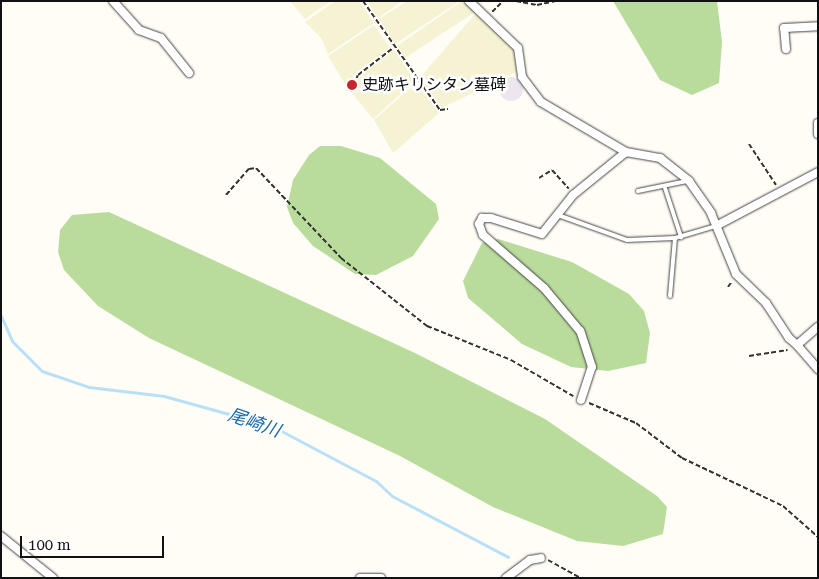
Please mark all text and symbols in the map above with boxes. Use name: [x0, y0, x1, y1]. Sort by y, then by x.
place label: 史跡キリシタン墓碑: [362, 75, 506, 95]
marker: 史跡キリシタン墓碑: [346, 79, 358, 91]
water label: 尾崎川: [225, 404, 283, 442]
scale bar: [22, 526, 166, 558]
text: 100 m: [28, 536, 71, 554]

